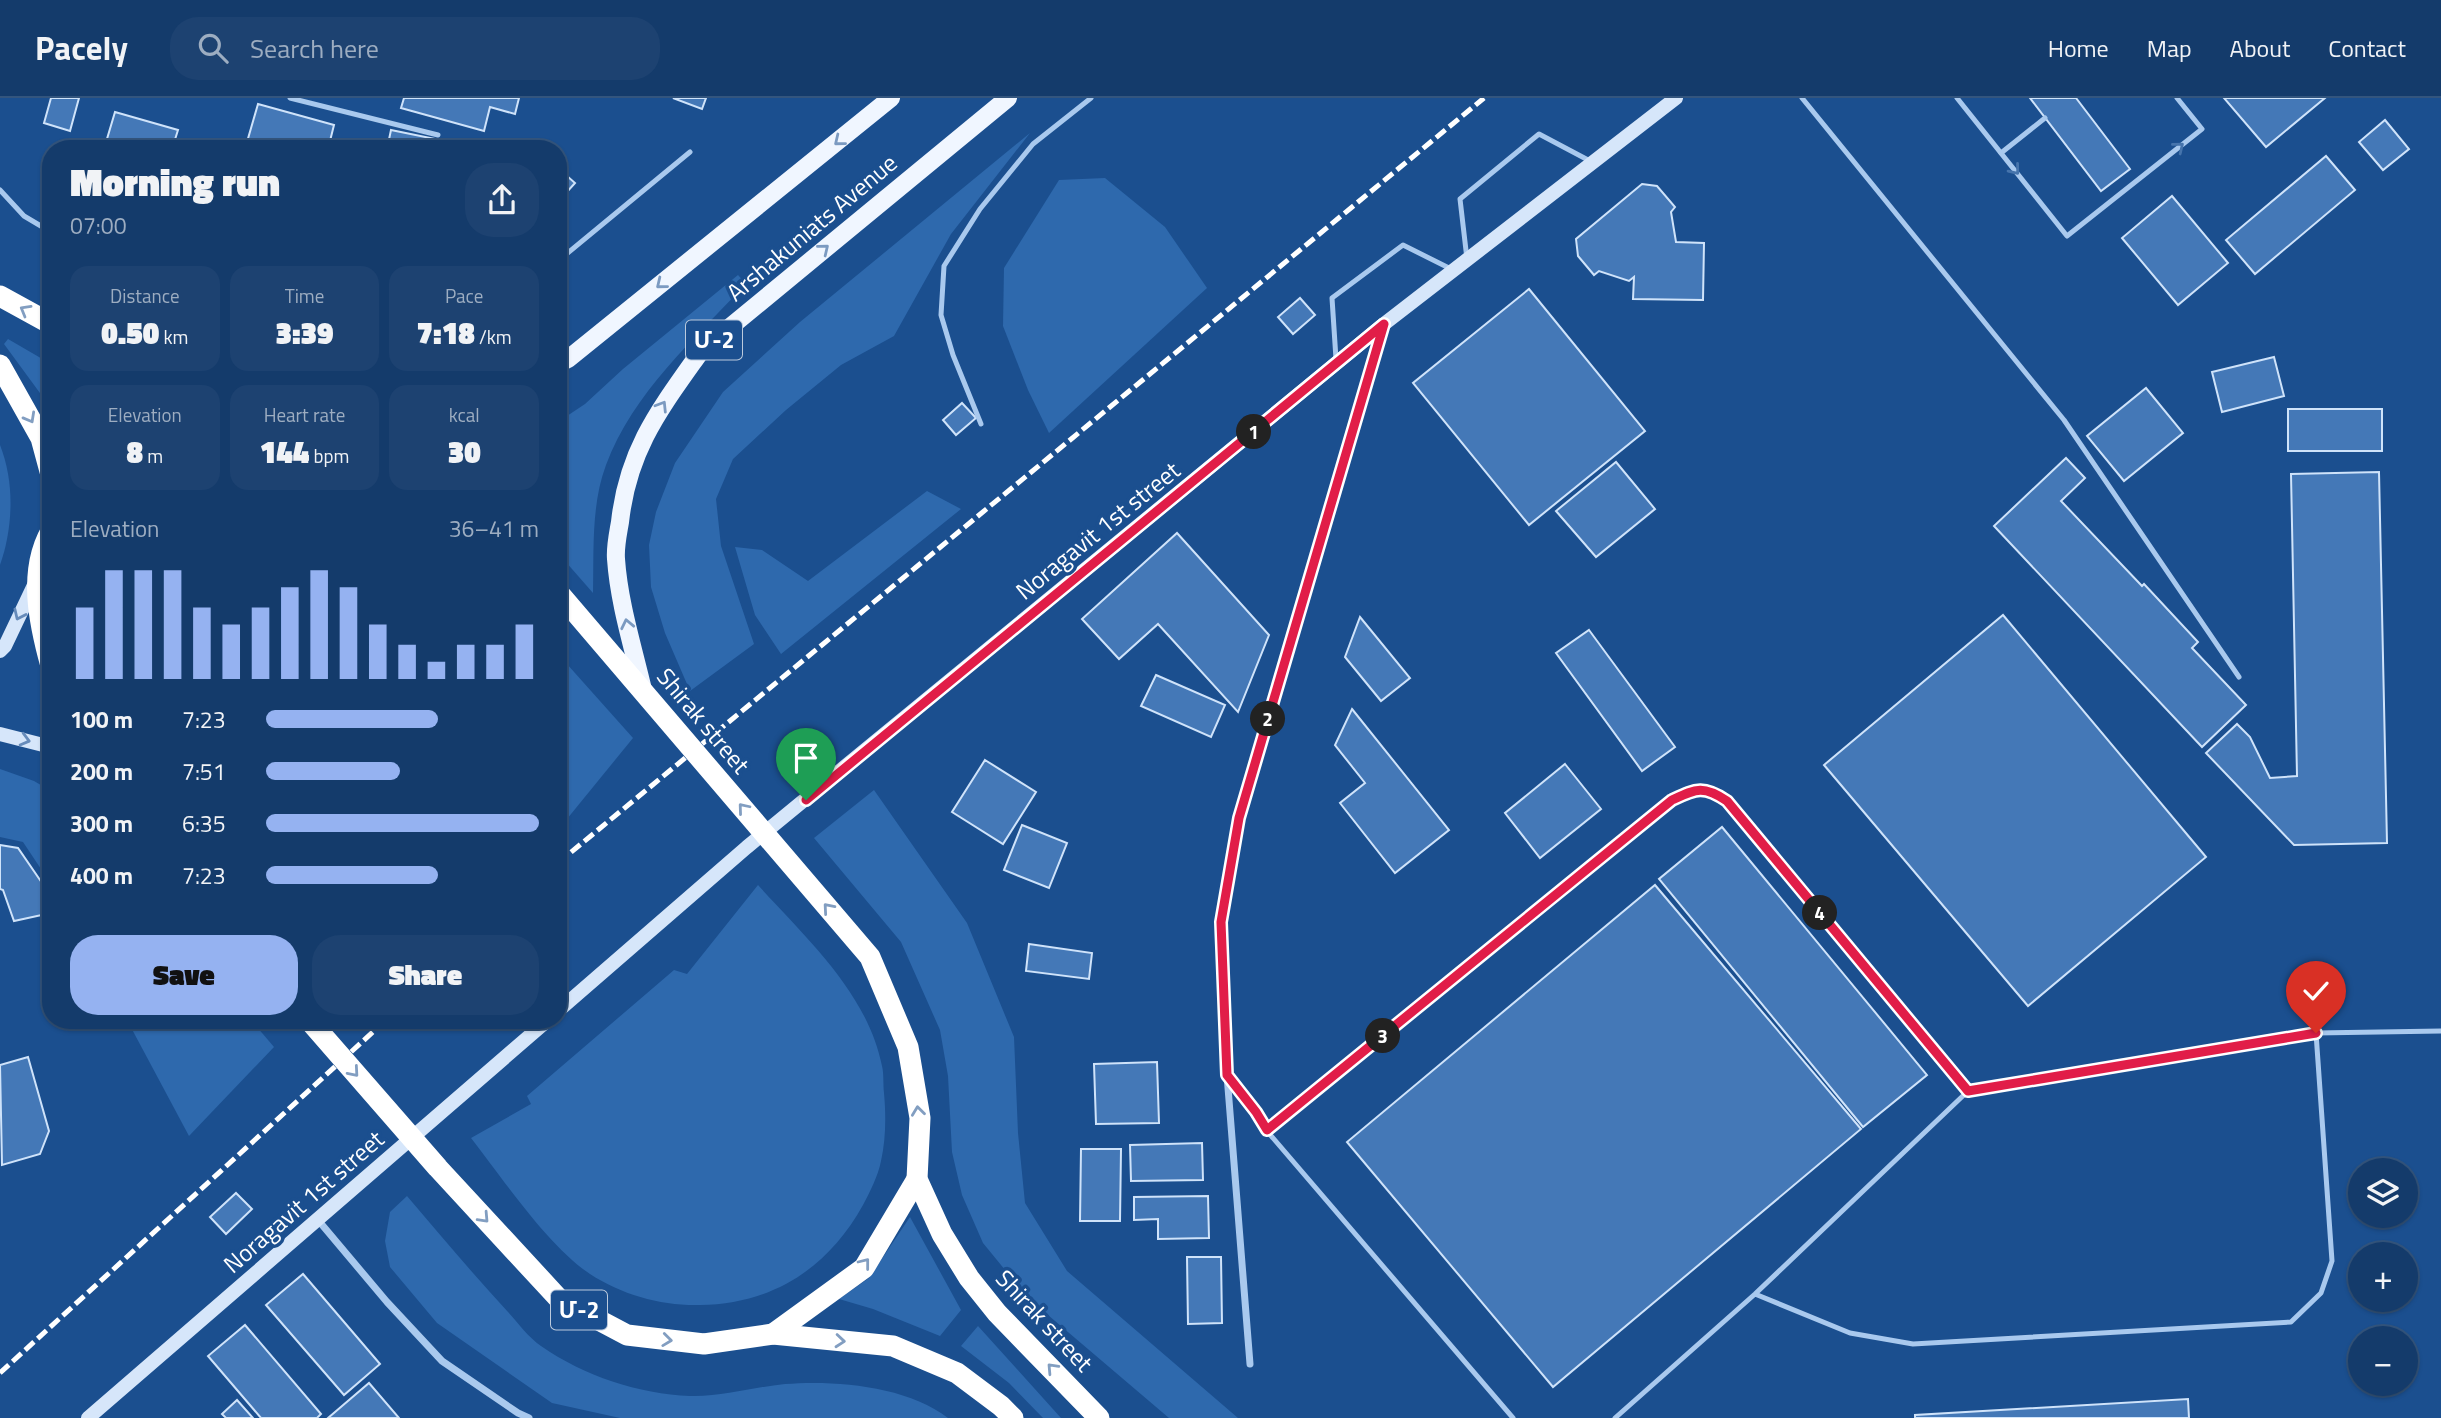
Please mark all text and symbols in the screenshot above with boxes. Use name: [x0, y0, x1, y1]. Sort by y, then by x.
search box: [170, 17, 660, 80]
text: Pacely: [35, 23, 128, 73]
icon: search: [194, 29, 232, 67]
text: Search here: [250, 29, 379, 68]
text: Home: [2048, 30, 2109, 66]
text: Map: [2147, 30, 2192, 66]
text: About: [2230, 30, 2290, 66]
text: Contact: [2328, 30, 2406, 66]
one-way arrow: [834, 133, 846, 146]
one-way arrow: [2172, 142, 2184, 155]
street label: Arshakuniats Avenue: [718, 145, 905, 309]
text: Morning run: [70, 153, 280, 211]
button: share: [465, 163, 539, 237]
one-way arrow: [2006, 163, 2019, 175]
text: 07:00: [70, 208, 127, 243]
one-way arrow: [816, 245, 829, 257]
one-way arrow: [657, 276, 670, 288]
text: Distance: [110, 281, 180, 310]
text: Time: [285, 281, 324, 310]
text: Pace: [445, 281, 483, 310]
one-way arrow: [20, 305, 33, 318]
text: 0.50: [101, 310, 159, 356]
text: 3:39: [275, 310, 334, 356]
text: 7:18: [417, 310, 475, 356]
road number: Մ-2: [686, 320, 742, 360]
text: km: [159, 322, 188, 351]
text: /km: [475, 322, 512, 351]
text: Elevation: [108, 400, 182, 429]
text: Heart rate: [264, 400, 345, 429]
text: kcal: [449, 400, 480, 429]
one-way arrow: [653, 401, 666, 414]
one-way arrow: [22, 411, 35, 424]
pin: 1: [1236, 414, 1272, 450]
text: 1: [1248, 417, 1259, 446]
text: 8: [127, 429, 143, 475]
text: 144: [260, 429, 309, 475]
text: 30: [448, 429, 481, 475]
text: m: [143, 441, 163, 470]
text: bpm: [309, 441, 349, 470]
street label: Noragavit 1st street: [1007, 452, 1188, 608]
text: Elevation: [70, 511, 159, 546]
text: 36–41 m: [449, 511, 539, 546]
one-way arrow: [14, 608, 28, 620]
one-way arrow: [621, 618, 636, 630]
street label: Shirak street: [649, 660, 759, 782]
text: 100 m: [70, 702, 133, 737]
text: 7:23: [182, 702, 226, 737]
pin: 2: [1250, 702, 1286, 736]
text: 2: [1262, 704, 1273, 733]
pin: [776, 728, 836, 800]
one-way arrow: [19, 732, 31, 746]
icon: arrive: [787, 739, 825, 777]
text: 200 m: [70, 754, 133, 789]
text: 7:51: [182, 754, 226, 789]
one-way arrow: [738, 803, 751, 815]
text: 300 m: [70, 806, 133, 841]
text: 6:35: [182, 806, 226, 841]
text: 400 m: [70, 858, 133, 893]
text: 7:23: [182, 858, 226, 893]
pin: 4: [1802, 896, 1838, 930]
text: 4: [1814, 898, 1825, 927]
one-way arrow: [824, 903, 836, 916]
button: Save: [70, 935, 298, 1015]
button: Share: [312, 935, 539, 1015]
pin: [2286, 961, 2346, 1033]
icon: check: [2297, 972, 2335, 1010]
pin: 3: [1366, 1018, 1400, 1054]
text: 3: [1377, 1021, 1388, 1050]
one-way arrow: [346, 1063, 358, 1076]
one-way arrow: [911, 1105, 926, 1117]
street label: Noragavit 1st street: [215, 1121, 392, 1281]
map controls: [2348, 1158, 2418, 1396]
button: layers: [2348, 1158, 2418, 1228]
one-way arrow: [476, 1210, 489, 1223]
button: +: [2348, 1242, 2418, 1312]
one-way arrow: [857, 1259, 870, 1271]
street label: Shirak street: [988, 1261, 1102, 1380]
road number: Մ-2: [551, 1290, 607, 1330]
button: −: [2348, 1326, 2418, 1396]
one-way arrow: [662, 1332, 673, 1347]
one-way arrow: [835, 1333, 846, 1348]
one-way arrow: [1048, 1363, 1061, 1376]

